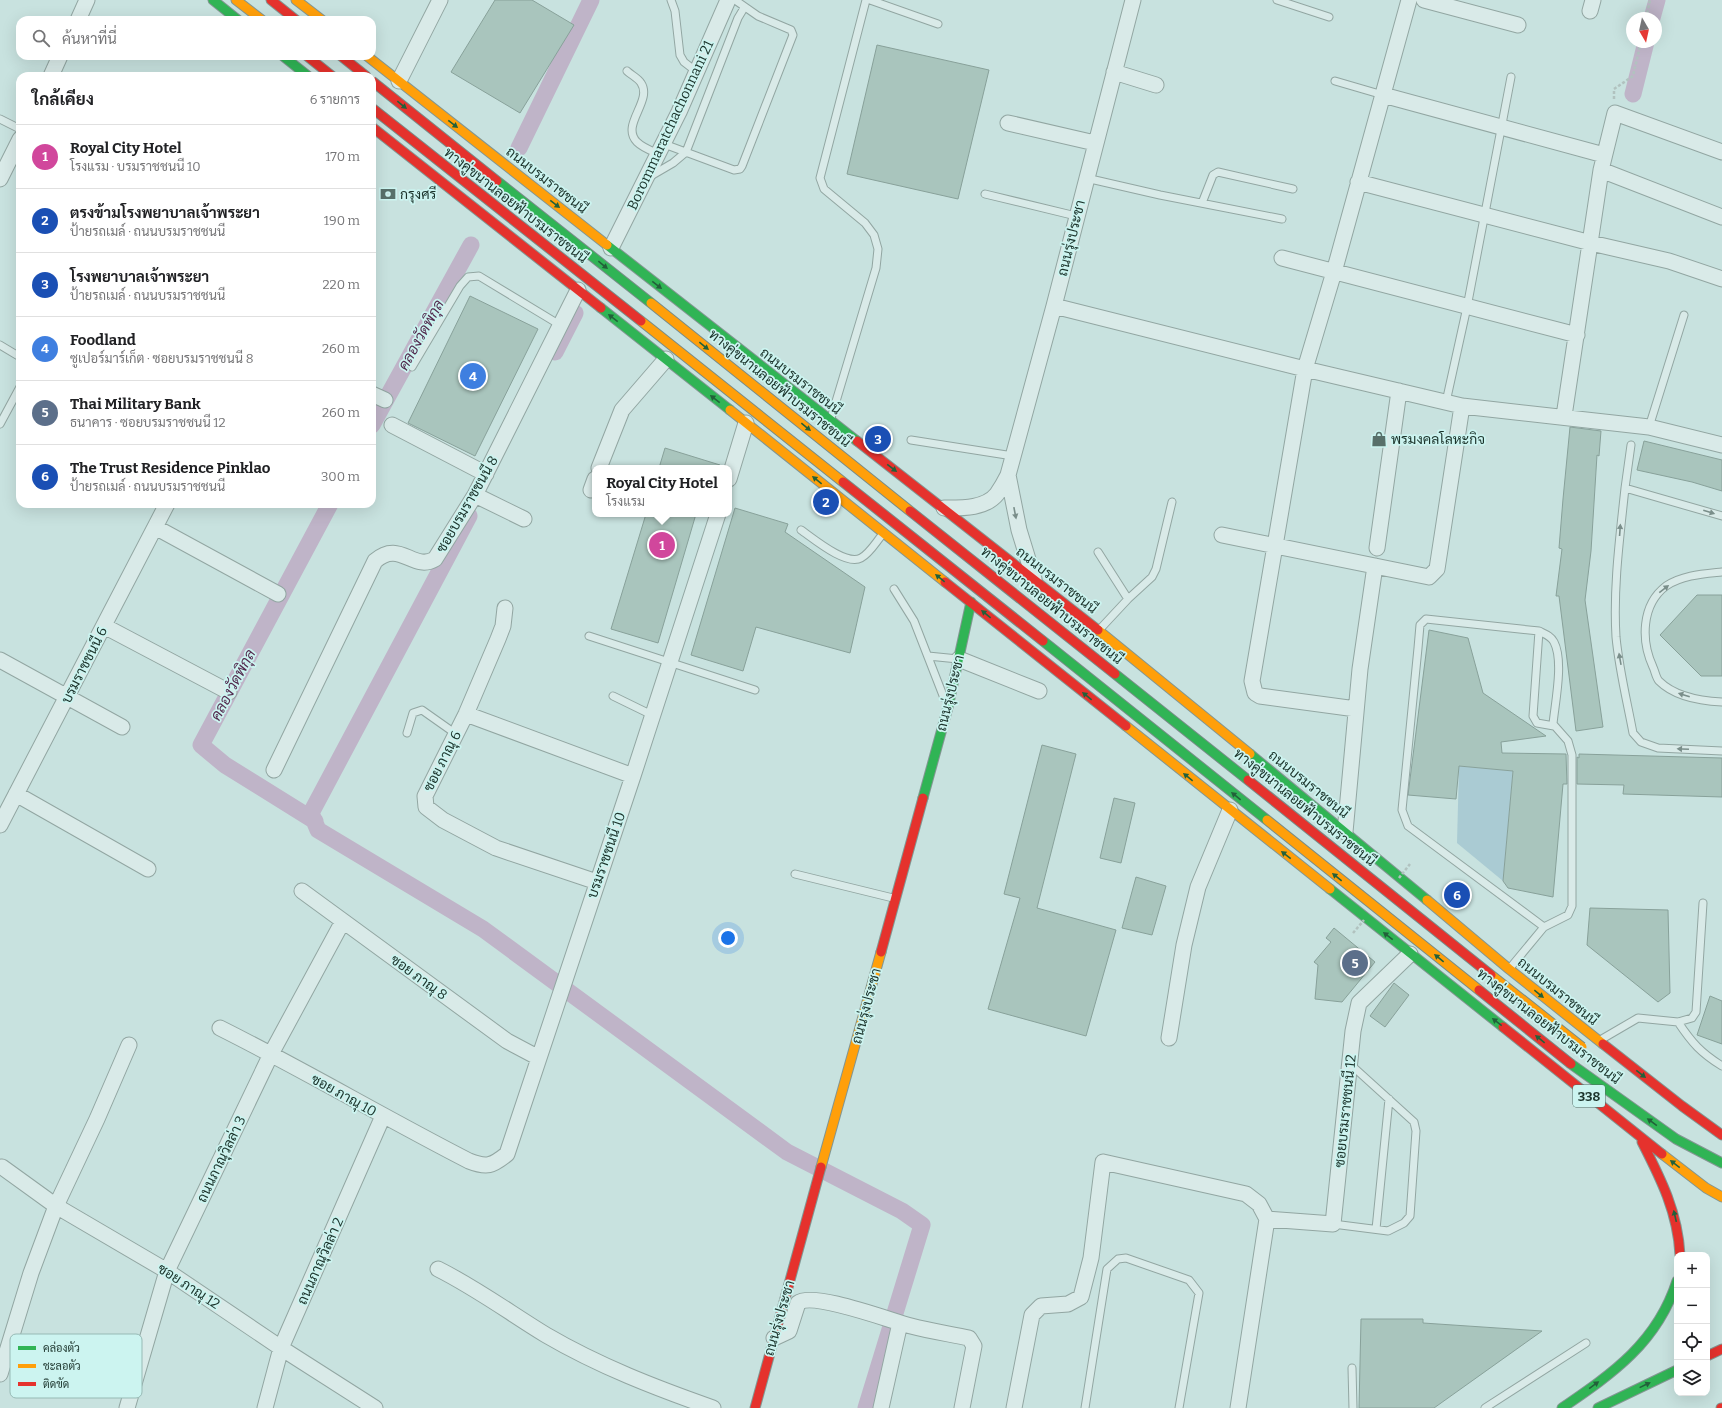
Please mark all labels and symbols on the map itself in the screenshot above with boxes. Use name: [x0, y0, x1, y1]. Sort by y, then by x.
north arrow: [1626, 12, 1662, 48]
street label: Borommaratchachonnani 21: [624, 38, 717, 213]
one-way arrow: [397, 101, 408, 109]
one-way arrow: [447, 119, 458, 128]
street label: ทางคู่ขนานลอยฟ้าบรมราชชนนี: [440, 143, 592, 268]
street label: ถนนบรมราชชนนี: [503, 143, 592, 218]
bank icon: กรุงศรี: [379, 185, 397, 203]
place label: กรุงศรี: [400, 185, 437, 204]
street label: ถนนรุ่งประชา: [1054, 198, 1090, 278]
one-way arrow: [549, 200, 560, 209]
one-way arrow: [597, 260, 608, 269]
one-way arrow: [651, 280, 662, 289]
water label: คลองวัดพิกุล: [394, 296, 450, 374]
one-way arrow: [608, 313, 619, 322]
street label: ทางคู่ขนานลอยฟ้าบรมราชชนนี: [705, 325, 855, 452]
one-way arrow: [699, 341, 710, 350]
street label: ถนนบรมราชชนนี: [757, 344, 846, 419]
pin: 4: [460, 361, 486, 391]
one-way arrow: [710, 394, 721, 403]
one-way arrow: [801, 422, 811, 431]
pin: 3: [865, 424, 891, 454]
shop icon: พรมงคลโลหะกิจ: [1370, 430, 1388, 448]
place label: พรมงคลโลหะกิจ: [1391, 431, 1485, 448]
street label: ซอยบรมราชชนนี 8: [432, 452, 502, 556]
one-way arrow: [886, 464, 897, 473]
one-way arrow: [812, 475, 822, 484]
pin: 2: [813, 487, 839, 517]
one-way arrow: [1013, 507, 1019, 519]
one-way arrow: [1704, 509, 1716, 515]
one-way arrow: [1617, 524, 1624, 536]
pin: 1: [649, 530, 675, 560]
street label: ทางคู่ขนานลอยฟ้าบรมราชชนนี: [977, 542, 1127, 669]
street label: ถนนบรมราชชนนี: [1013, 543, 1102, 618]
one-way arrow: [935, 574, 946, 583]
one-way arrow: [1659, 585, 1670, 593]
one-way arrow: [980, 610, 991, 619]
street label: บรมราชชนนี 6: [57, 624, 111, 706]
water label: คลองวัดพิกุล: [207, 646, 261, 725]
street label: ถนนรุ่งประชา: [933, 653, 969, 733]
one-way arrow: [1617, 653, 1623, 665]
one-way arrow: [1082, 692, 1092, 700]
one-way arrow: [1677, 692, 1689, 698]
street label: ซอย ภาณุ 6: [420, 728, 466, 795]
street label: ทางคู่ขนานลอยฟ้าบรมราชชนนี: [1230, 744, 1380, 871]
street label: ถนนบรมราชชนนี: [1265, 746, 1353, 822]
one-way arrow: [1677, 746, 1689, 753]
one-way arrow: [1183, 773, 1194, 782]
one-way arrow: [1230, 791, 1241, 800]
street label: บรมราชชนนี 10: [583, 809, 629, 901]
one-way arrow: [1280, 850, 1291, 859]
one-way arrow: [1332, 872, 1343, 881]
pin: 6: [1444, 880, 1470, 910]
your location: [718, 928, 738, 948]
one-way arrow: [1382, 931, 1393, 940]
pin: 5: [1342, 948, 1368, 978]
street label: ซอย ภาณุ 8: [386, 951, 450, 1004]
street label: ถนนบรมราชชนนี: [1514, 953, 1602, 1029]
one-way arrow: [1433, 954, 1444, 962]
street label: ทางคู่ขนานลอยฟ้าบรมราชชนนี: [1473, 964, 1625, 1089]
street label: ถนนรุ่งประชา: [848, 966, 886, 1046]
one-way arrow: [1534, 989, 1545, 998]
one-way arrow: [1491, 1018, 1502, 1027]
one-way arrow: [1535, 1035, 1546, 1044]
street label: ซอยบรมราชชนนี 12: [1330, 1054, 1360, 1168]
one-way arrow: [1635, 1070, 1646, 1079]
street label: ซอย ภาณุ 10: [308, 1071, 379, 1121]
road number: 338: [1573, 1085, 1605, 1107]
street label: ถนนภาณุวิลล่า 3: [193, 1113, 251, 1206]
one-way arrow: [1647, 1118, 1658, 1126]
one-way arrow: [1670, 1159, 1681, 1168]
one-way arrow: [1672, 1210, 1678, 1222]
street label: ถนนภาณุวิลล่า 2: [294, 1215, 348, 1308]
street label: ซอย ภาณุ 12: [154, 1260, 223, 1314]
street label: ถนนรุ่งประชา: [761, 1278, 799, 1358]
legend: [10, 1334, 142, 1398]
text: คล่องตัว: [43, 1341, 80, 1355]
text: ชะลอตัว: [43, 1359, 81, 1373]
text: ติดขัด: [43, 1377, 69, 1391]
one-way arrow: [1589, 1381, 1599, 1389]
one-way arrow: [1640, 1381, 1651, 1388]

